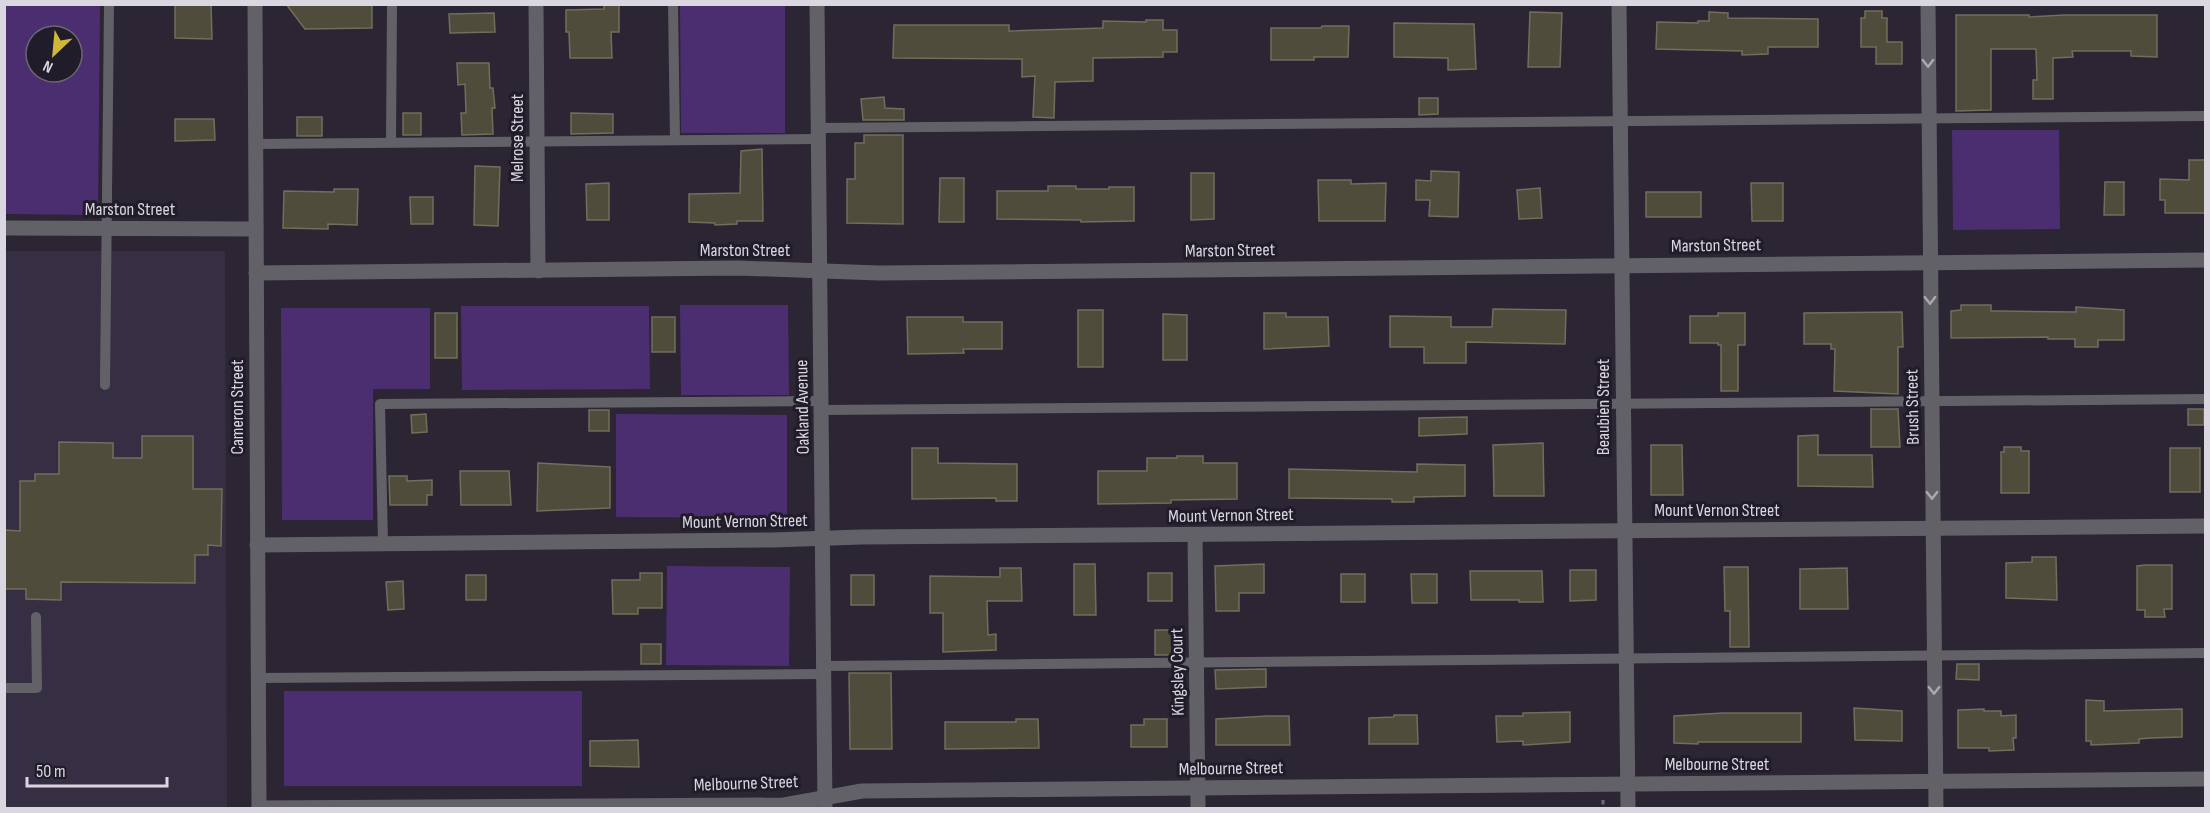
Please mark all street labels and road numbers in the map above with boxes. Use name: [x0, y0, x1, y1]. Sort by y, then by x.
street label: Melrose Street: [507, 93, 528, 182]
street label: Marston Street: [85, 199, 176, 220]
street label: Marston Street: [1671, 234, 1762, 257]
street label: Marston Street: [1185, 239, 1276, 262]
street label: Marston Street: [700, 240, 791, 261]
street label: Beaubien Street: [1593, 358, 1614, 455]
street label: Cameron Street: [227, 359, 248, 455]
street label: Oakland Avenue: [791, 359, 814, 455]
street label: Brush Street: [1901, 368, 1924, 445]
street label: Mount Vernon Street: [1654, 500, 1780, 521]
street label: Mount Vernon Street: [1168, 504, 1294, 527]
street label: Mount Vernon Street: [682, 510, 808, 533]
street label: Kingsley Court: [1166, 628, 1189, 716]
street label: Melbourne Street: [1665, 754, 1770, 775]
street label: Melbourne Street: [1178, 757, 1284, 780]
street label: Melbourne Street: [693, 771, 799, 796]

